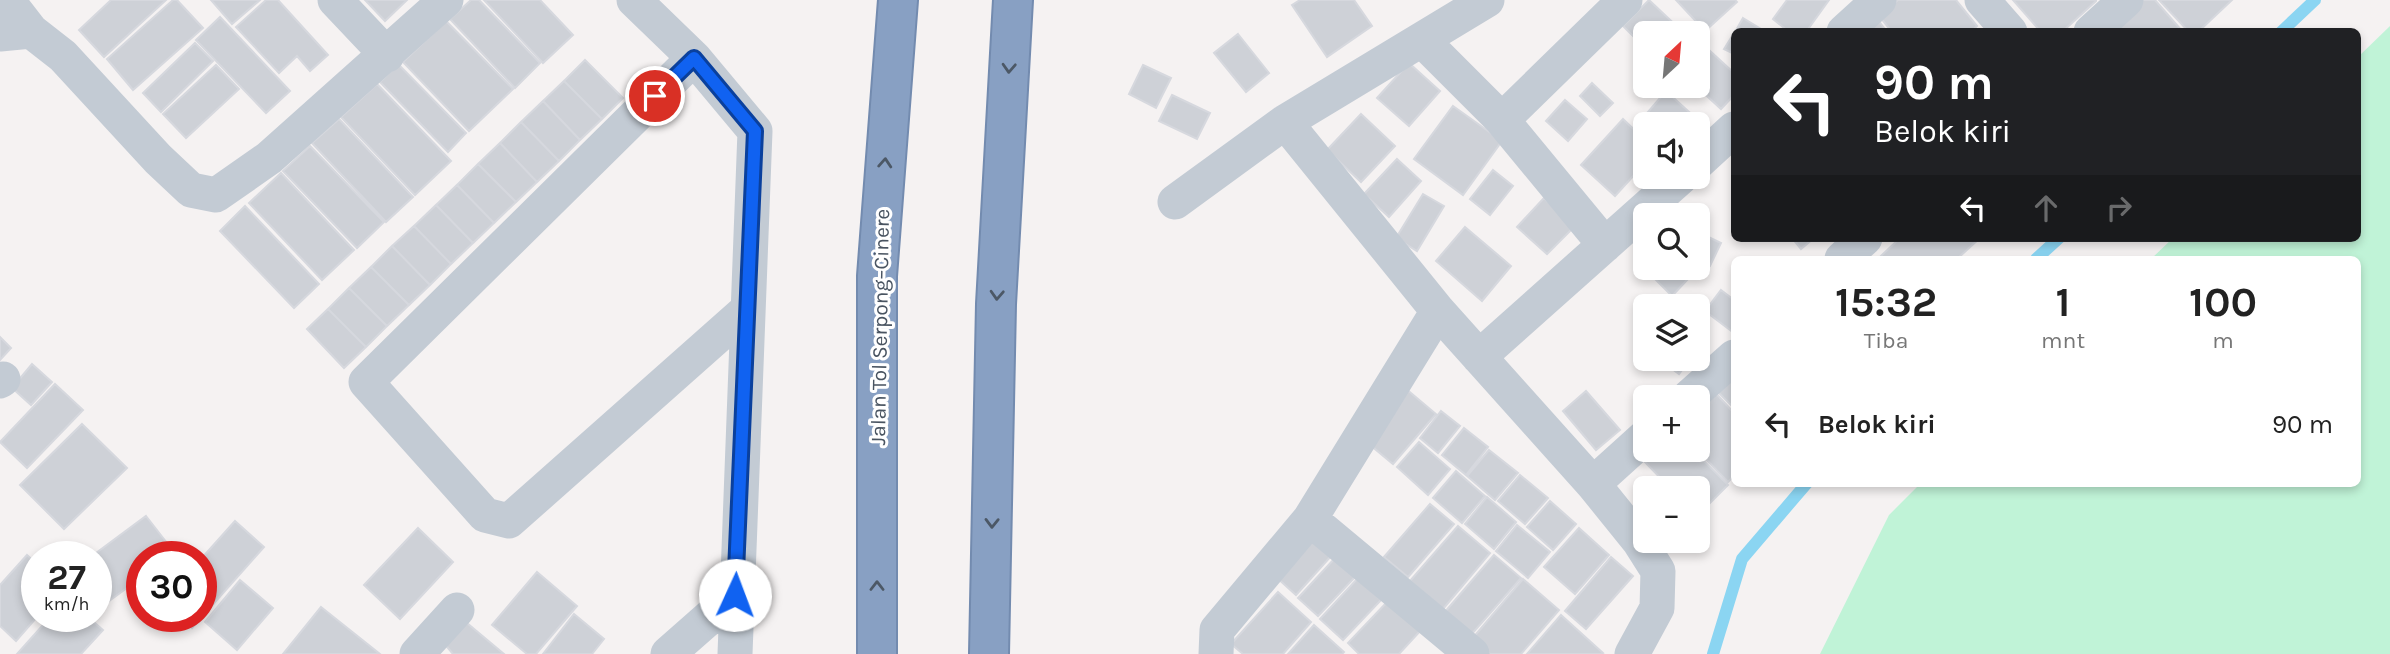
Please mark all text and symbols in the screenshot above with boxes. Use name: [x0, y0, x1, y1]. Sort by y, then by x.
north arrow: [1633, 21, 1710, 98]
map controls: [1633, 21, 1710, 553]
text: 90 m: [1874, 54, 1994, 111]
icon: left: [1759, 56, 1850, 147]
one-way arrow: [1002, 63, 1017, 74]
pin: [625, 66, 685, 126]
icon: arrive: [636, 77, 674, 115]
button: sound: [1633, 112, 1710, 189]
text: Belok kiri: [1874, 113, 2011, 150]
one-way arrow: [877, 157, 892, 168]
icon: left: [1954, 189, 1992, 227]
icon: ahead: [2027, 189, 2065, 227]
icon: right: [2100, 189, 2138, 227]
button: search: [1633, 203, 1710, 280]
street label: Jalan Tol Serpong–Cinere: [866, 209, 894, 445]
text: 15:32: [1835, 277, 1937, 327]
text: 1: [2056, 277, 2071, 327]
text: 100: [2189, 277, 2257, 327]
one-way arrow: [990, 290, 1005, 301]
button: layers: [1633, 294, 1710, 371]
text: Tiba: [1864, 327, 1908, 354]
text: mnt: [2041, 327, 2085, 354]
text: m: [2212, 327, 2234, 354]
button: +: [1633, 385, 1710, 462]
icon: left: [1759, 405, 1797, 443]
text: Belok kiri: [1818, 409, 1936, 440]
text: 90 m: [2272, 409, 2333, 440]
button: −: [1633, 476, 1710, 553]
one-way arrow: [984, 518, 1000, 529]
speed limit sign: 30: [126, 541, 217, 632]
text: 27: [47, 557, 86, 598]
position arrow: [698, 558, 772, 632]
one-way arrow: [869, 580, 885, 591]
text: km/h: [44, 593, 89, 615]

